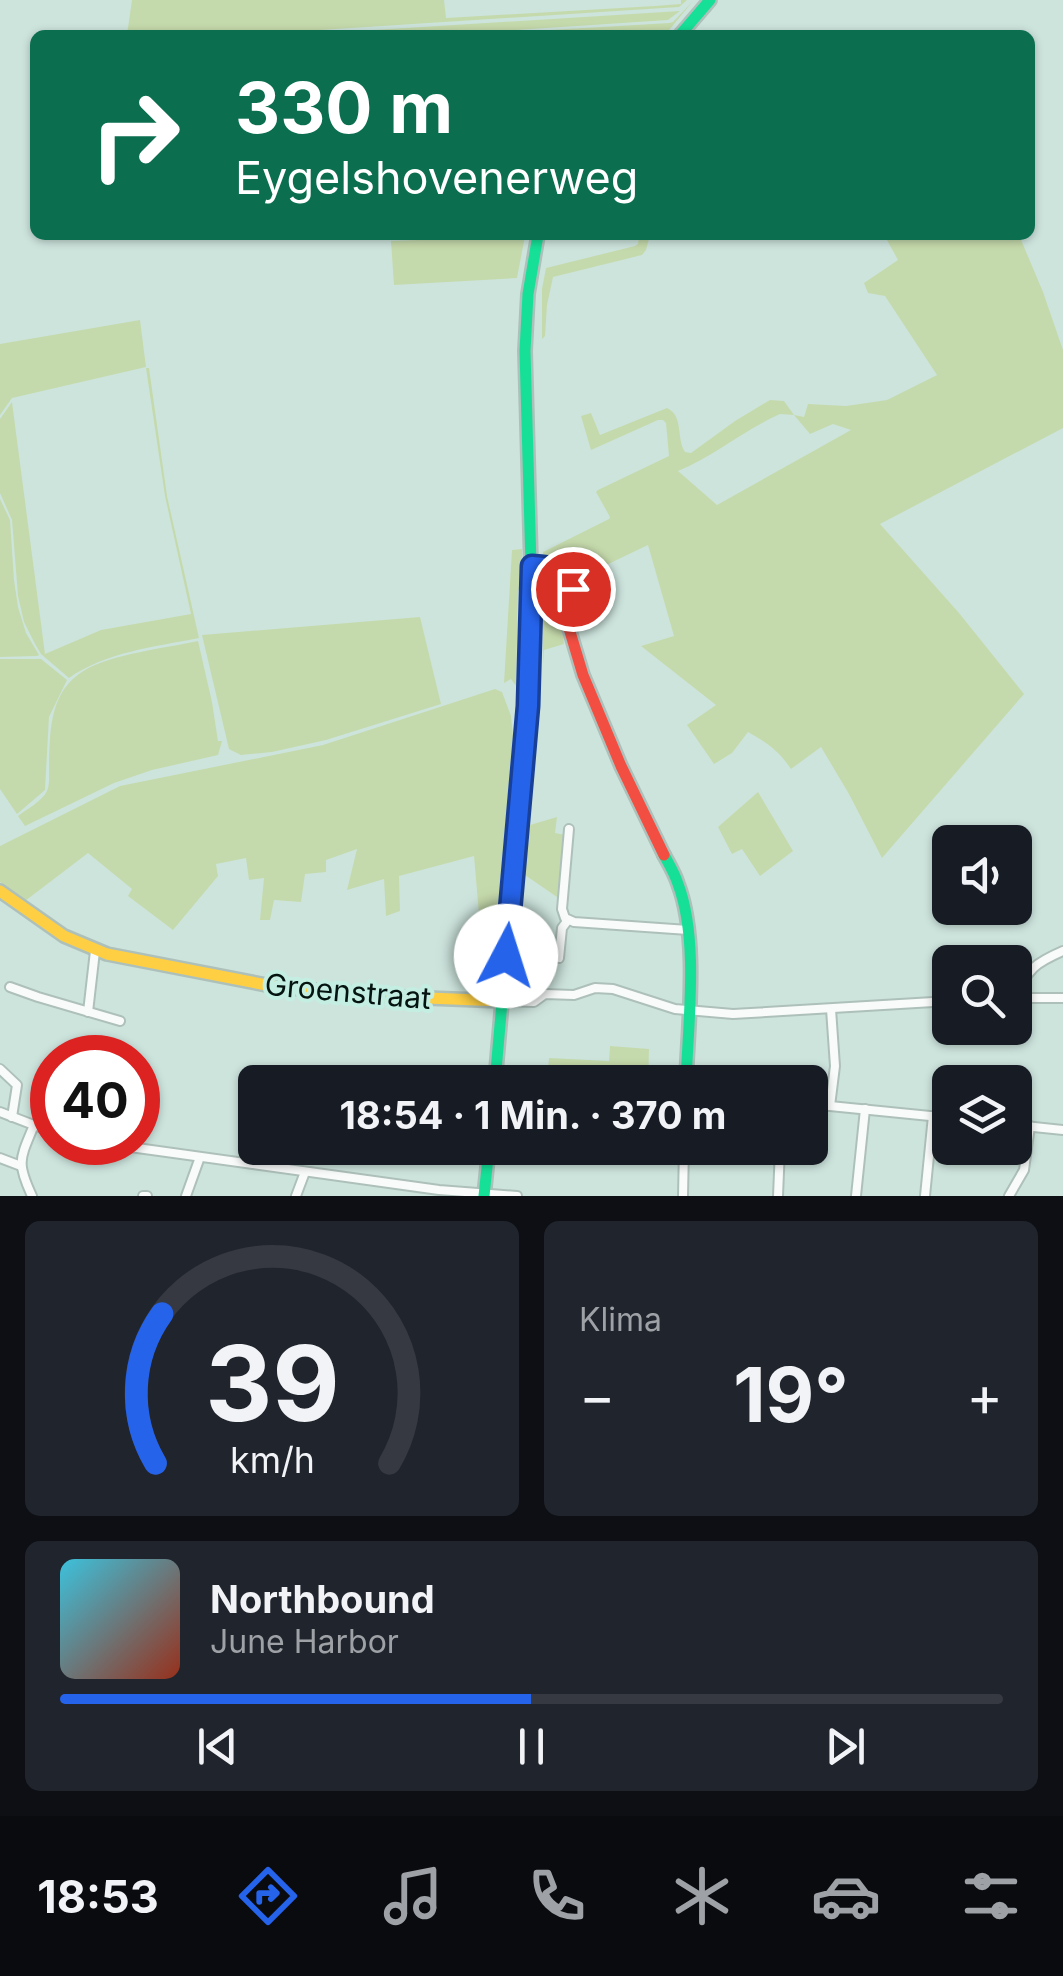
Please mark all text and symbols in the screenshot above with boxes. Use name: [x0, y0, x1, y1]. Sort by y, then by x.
text: 330 m: [235, 65, 453, 150]
icon: right: [70, 70, 200, 200]
text: Eygelshovenerweg: [235, 150, 638, 205]
pin: [531, 547, 616, 632]
icon: arrive: [546, 562, 601, 617]
map controls: [932, 825, 1032, 1165]
button: sound: [932, 825, 1032, 925]
position arrow: [454, 904, 558, 1008]
button: search: [932, 945, 1032, 1045]
street label: Groenstraat: [263, 966, 433, 1016]
speed limit sign: 40: [30, 1035, 160, 1165]
button: layers: [932, 1065, 1032, 1165]
text: 18:54 · 1 Min. · 370 m: [340, 1092, 726, 1138]
text: Klima: [579, 1300, 662, 1339]
text: 39: [205, 1320, 339, 1446]
text: 19°: [733, 1349, 849, 1440]
text: −: [579, 1363, 615, 1429]
text: +: [967, 1363, 1003, 1429]
text: km/h: [230, 1438, 314, 1482]
text: Northbound: [210, 1576, 435, 1622]
text: June Harbor: [210, 1622, 399, 1661]
icon: previous: [190, 1719, 245, 1774]
icon: pause: [504, 1719, 559, 1774]
icon: next: [818, 1719, 873, 1774]
icon: directions: [233, 1861, 303, 1931]
icon: music: [378, 1861, 448, 1931]
icon: phone: [522, 1861, 592, 1931]
icon: climate: [667, 1861, 737, 1931]
icon: car: [811, 1861, 881, 1931]
icon: filters: [956, 1861, 1026, 1931]
text: 18:53: [37, 1869, 159, 1924]

